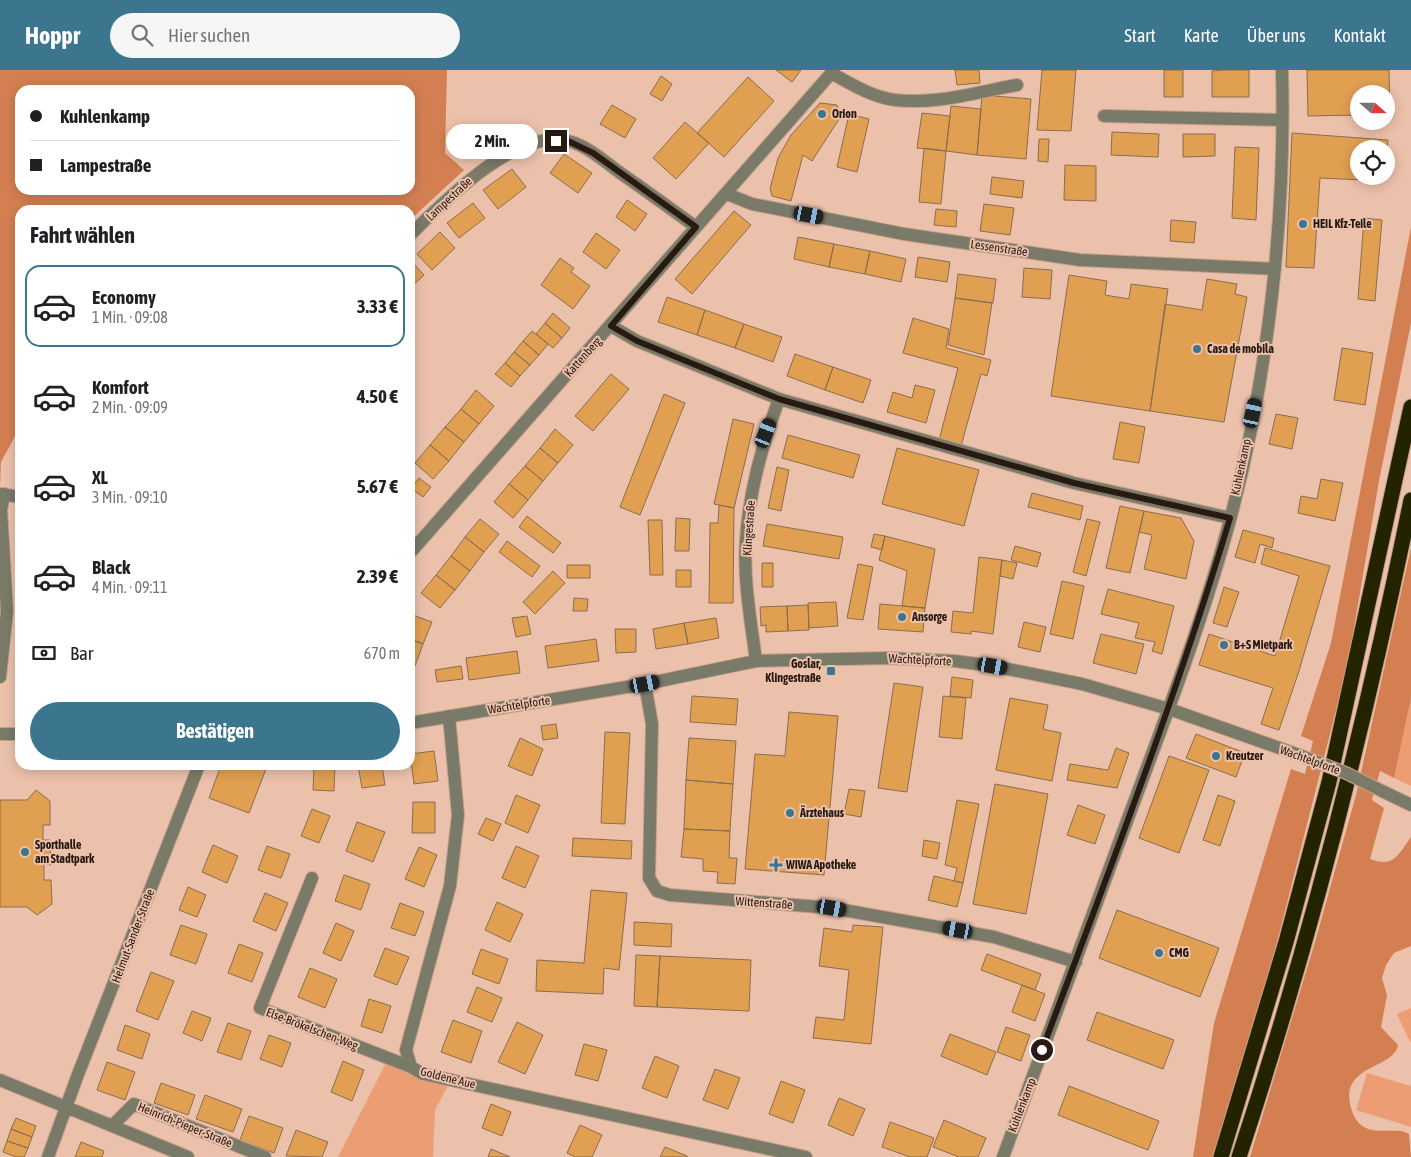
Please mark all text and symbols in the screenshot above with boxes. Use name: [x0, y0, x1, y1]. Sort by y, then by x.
search box: [110, 13, 460, 58]
icon: search: [128, 21, 156, 49]
text: Hoppr: [25, 22, 80, 49]
text: Hier suchen: [168, 24, 250, 46]
text: Start: [1124, 25, 1156, 46]
text: Karte: [1184, 25, 1219, 46]
text: Über uns: [1247, 25, 1306, 46]
text: Kontakt: [1334, 25, 1386, 46]
north arrow: [1350, 85, 1395, 130]
map controls: [1350, 85, 1395, 185]
text: Kuhlenkamp: [60, 105, 150, 127]
place label: Orion: [832, 107, 857, 121]
marker: Orion: [816, 108, 828, 120]
callout: 2 Min.: [446, 124, 538, 158]
route end: [545, 130, 567, 152]
text: 2 Min.: [475, 132, 509, 150]
button: locate: [1350, 140, 1395, 185]
text: Lampestraße: [60, 154, 151, 176]
street label: Lampestraße: [423, 174, 475, 224]
car: [792, 205, 825, 225]
place label: HEIL Kfz-Teile: [1313, 217, 1372, 231]
marker: HEIL Kfz-Teile: [1297, 218, 1309, 230]
text: Fahrt wählen: [30, 222, 135, 248]
street label: Lessenstraße: [970, 237, 1028, 259]
icon: car: [32, 284, 77, 329]
text: Economy: [92, 286, 156, 308]
text: 3.33 €: [357, 295, 398, 317]
text: 1 Min. · 09:08: [92, 308, 168, 326]
street label: Kattenberg: [561, 334, 605, 380]
place label: Casa de mobila: [1207, 342, 1274, 356]
marker: Casa de mobila: [1191, 343, 1203, 355]
icon: car: [32, 374, 77, 419]
text: Komfort: [92, 376, 149, 398]
text: 4.50 €: [357, 385, 398, 407]
car: [1242, 397, 1263, 429]
text: 2 Min. · 09:09: [92, 398, 168, 416]
car: [753, 416, 778, 450]
street label: Kuhlenkamp: [1228, 437, 1254, 496]
icon: car: [32, 464, 77, 509]
text: XL: [92, 466, 108, 488]
text: 5.67 €: [357, 475, 398, 497]
text: 3 Min. · 09:10: [92, 488, 167, 506]
street label: Klingestraße: [740, 500, 758, 556]
icon: car: [32, 554, 77, 599]
text: Black: [92, 556, 130, 578]
text: 2.39 €: [357, 565, 398, 587]
text: 4 Min. · 09:11: [92, 578, 167, 596]
place label: Ansorge: [911, 610, 948, 624]
marker: Ansorge: [896, 611, 908, 623]
place label: B+S Mietpark: [1234, 638, 1293, 652]
icon: cash: [30, 639, 58, 667]
marker: B+S Mietpark: [1218, 639, 1230, 651]
text: Bar: [70, 642, 93, 664]
text: 670 m: [364, 644, 400, 662]
street label: Wachtelpforte: [888, 651, 952, 669]
car: [976, 656, 1009, 676]
place label: Goslar, Klingestraße: [765, 657, 822, 685]
marker: Goslar, Klingestraße: [825, 665, 837, 677]
car: [628, 674, 661, 694]
street label: Wachtelpforte: [487, 693, 551, 717]
button: Bestätigen: [30, 702, 400, 760]
street label: Wachtelpforte: [1278, 743, 1342, 777]
place label: Kreutzer: [1226, 749, 1264, 763]
marker: Kreutzer: [1210, 750, 1222, 762]
place label: Ärztehaus: [799, 805, 845, 820]
marker: Ärztehaus: [784, 807, 796, 819]
place label: Sporthalle am Stadtpark: [35, 838, 95, 866]
marker: Sporthalle am Stadtpark: [19, 846, 31, 858]
place label: WIWA Apotheke: [785, 858, 857, 872]
marker: WIWA Apotheke: [770, 859, 782, 871]
street label: Helmut-Sander-Straße: [109, 887, 157, 985]
street label: Wittenstraße: [735, 894, 793, 912]
car: [815, 898, 848, 918]
car: [941, 920, 974, 940]
place label: CMG: [1169, 946, 1189, 960]
marker: CMG: [1153, 947, 1165, 959]
street label: Else-Brökelschen-Weg: [264, 1005, 361, 1053]
route start: [1031, 1039, 1053, 1061]
street label: Goldene Aue: [419, 1064, 477, 1092]
street label: Kuhlenkamp: [1005, 1076, 1039, 1134]
street label: Heinrich-Pieper-Straße: [136, 1100, 234, 1150]

